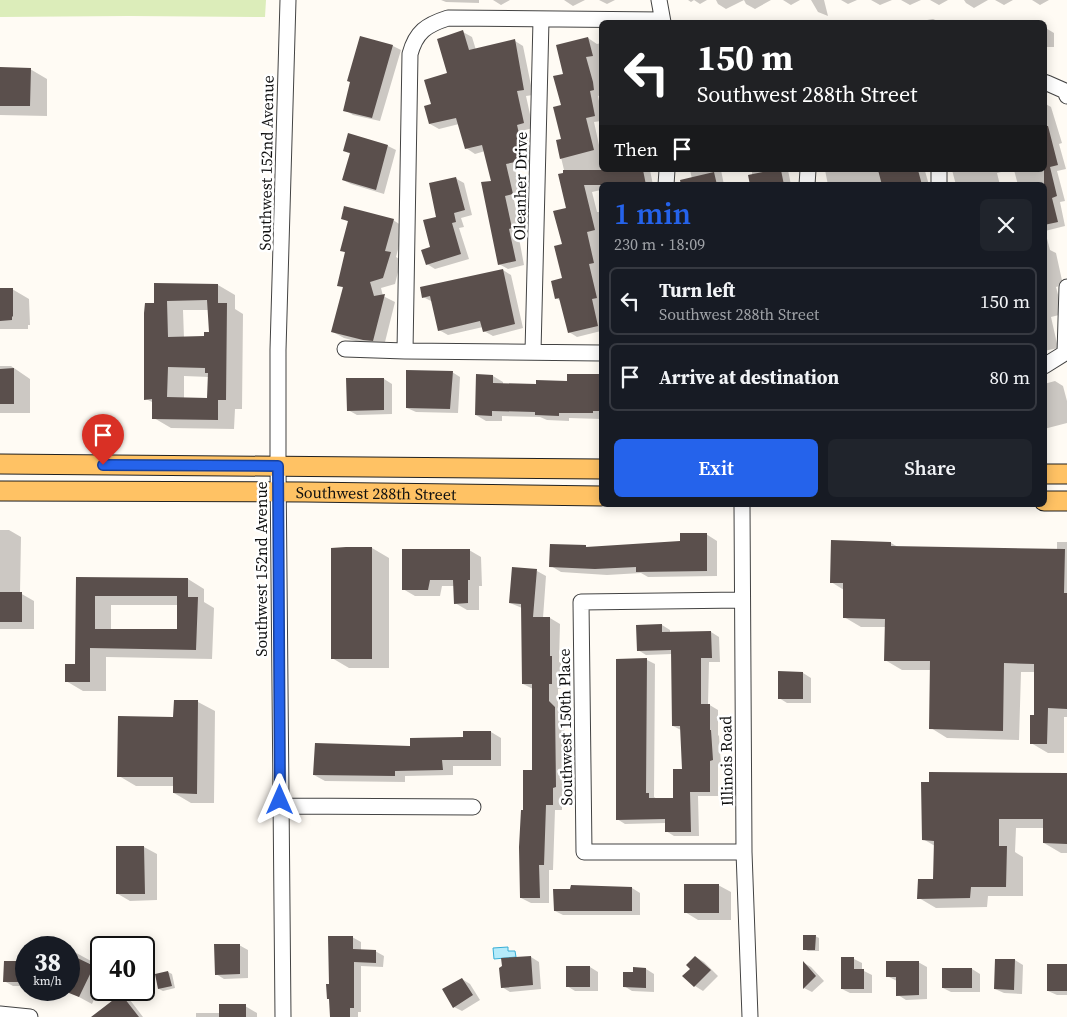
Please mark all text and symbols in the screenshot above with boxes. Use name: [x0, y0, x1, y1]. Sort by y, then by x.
text: 150 m: [697, 34, 793, 82]
icon: left: [614, 40, 679, 105]
street label: Southwest 152nd Avenue: [253, 75, 279, 251]
text: Southwest 288th Street: [697, 79, 917, 109]
street label: Oleanher Drive: [508, 131, 532, 241]
icon: arrive: [668, 135, 696, 163]
text: Then: [614, 136, 658, 162]
text: 1 min: [614, 193, 691, 234]
button: close: [980, 199, 1032, 251]
text: 230 m · 18:09: [614, 233, 705, 255]
text: Turn left: [659, 277, 735, 303]
icon: left: [616, 287, 644, 315]
text: 150 m: [980, 288, 1030, 314]
text: Southwest 288th Street: [659, 303, 819, 325]
icon: arrive: [616, 363, 644, 391]
text: Arrive at destination: [659, 364, 839, 390]
text: 80 m: [989, 364, 1030, 390]
pin: [82, 414, 124, 465]
icon: arrive: [89, 421, 117, 449]
button: Exit: [614, 439, 818, 497]
button: Share: [828, 439, 1032, 497]
street label: Southwest 152nd Avenue: [250, 481, 272, 657]
street label: Southwest 288th Street: [296, 481, 457, 505]
street label: Southwest 150th Place: [553, 648, 577, 806]
street label: Illinois Road: [714, 716, 738, 806]
position arrow: [253, 773, 305, 825]
speed limit sign: 40: [90, 936, 155, 1001]
text: 38: [34, 945, 61, 979]
text: km/h: [33, 973, 62, 989]

